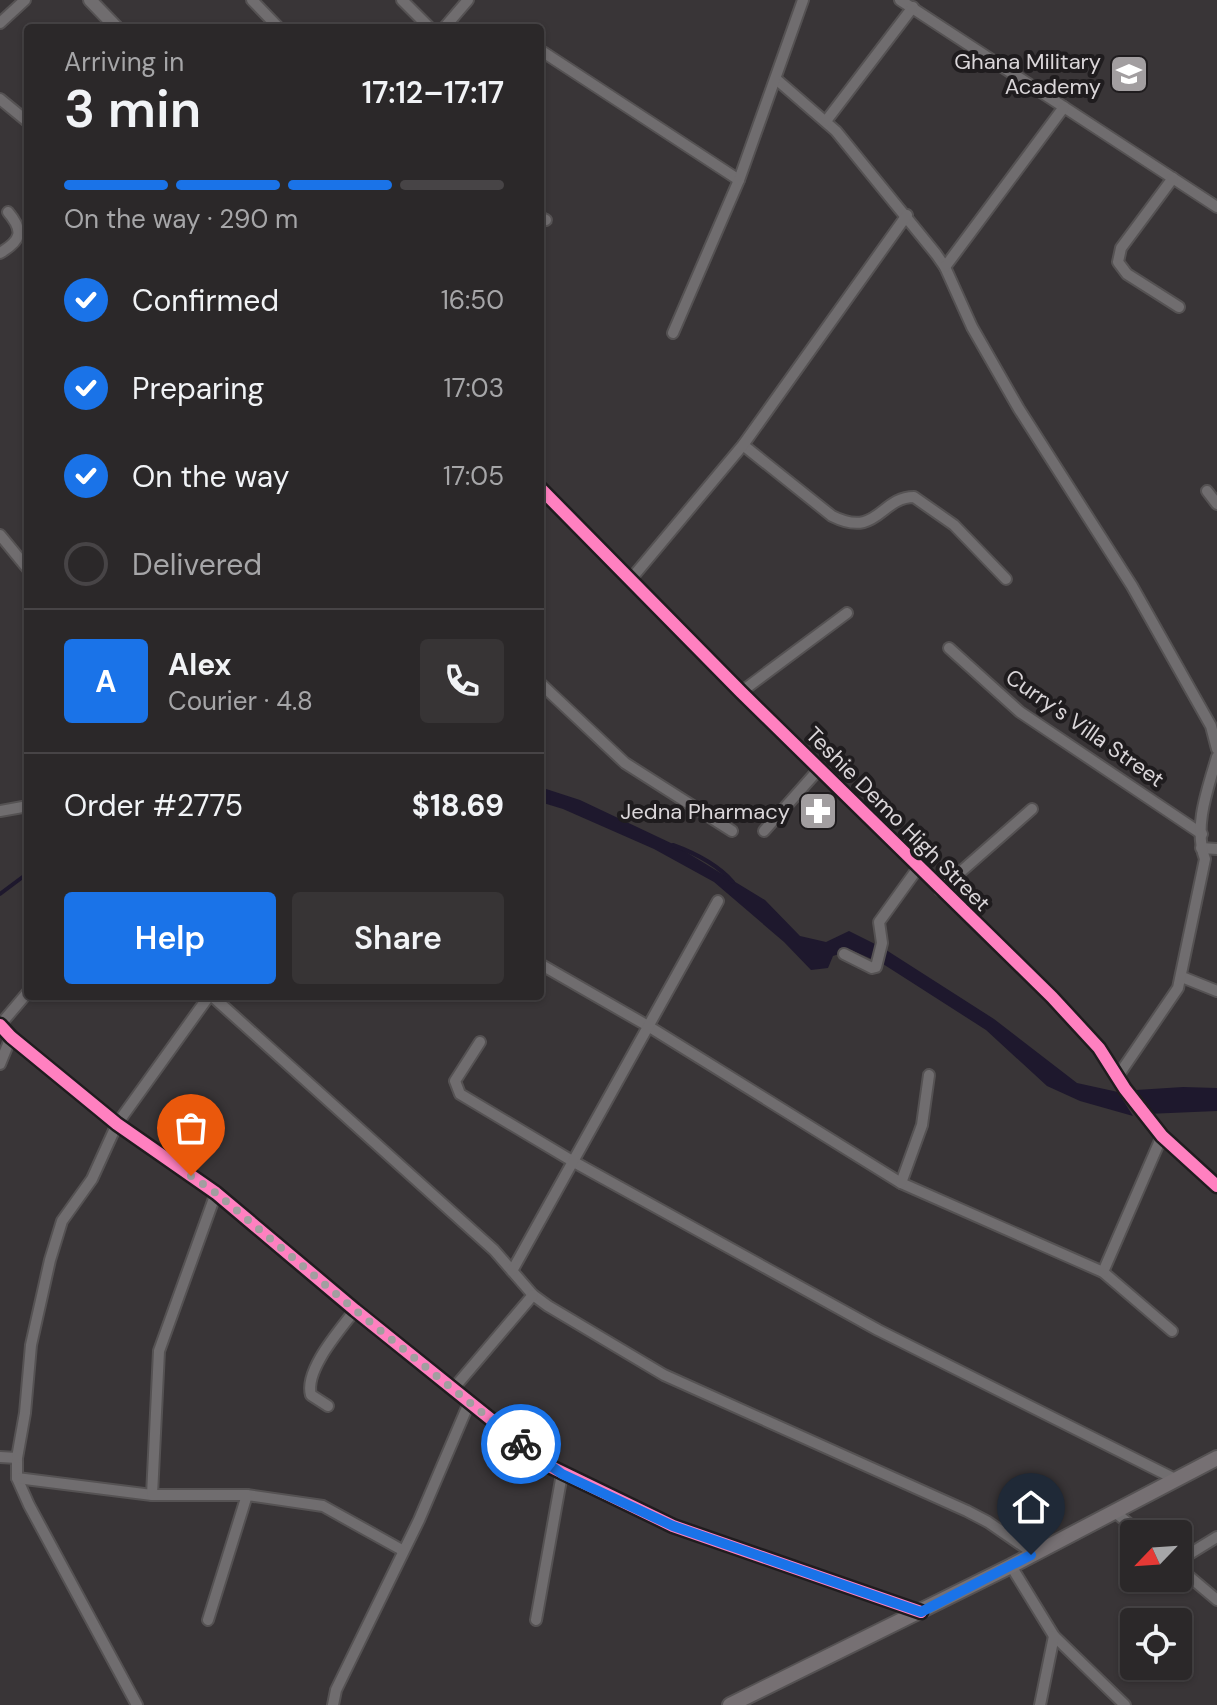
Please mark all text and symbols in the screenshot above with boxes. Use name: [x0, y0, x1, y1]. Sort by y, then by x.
text: Arriving in: [64, 45, 184, 79]
place label: Ghana Military Academy: [954, 47, 1101, 101]
school or university icon: Ghana Military Academy: [1108, 53, 1150, 95]
text: 17:12–17:17: [362, 73, 504, 112]
text: 3 min: [64, 75, 201, 143]
text: On the way · 290 m: [64, 202, 298, 236]
icon: check: [64, 278, 108, 322]
text: Confirmed: [132, 281, 279, 320]
text: 16:50: [441, 283, 504, 317]
icon: check: [64, 366, 108, 410]
text: Preparing: [132, 369, 264, 408]
text: 17:03: [444, 371, 504, 405]
icon: check: [64, 454, 108, 498]
text: On the way: [132, 457, 289, 496]
text: 17:05: [443, 459, 504, 493]
text: Delivered: [132, 545, 262, 584]
button: phone: [420, 639, 504, 723]
text: Alex: [168, 645, 231, 684]
text: A: [95, 662, 117, 701]
street label: Curry's Villa Street: [1000, 662, 1170, 794]
text: Courier · 4.8: [168, 684, 313, 718]
street label: Teshie Demo High Street: [799, 720, 997, 918]
text: Order #2775: [64, 786, 243, 825]
text: $18.69: [412, 786, 504, 825]
pharmacy icon: Jedna Pharmacy: [797, 790, 839, 832]
place label: Jedna Pharmacy: [620, 797, 790, 826]
button: Help: [64, 892, 276, 984]
button: Share: [292, 892, 504, 984]
pin: [157, 1094, 225, 1176]
icon: bag: [169, 1106, 213, 1150]
courier: [481, 1404, 561, 1484]
icon: bike: [499, 1422, 543, 1466]
pin: [997, 1473, 1065, 1555]
icon: home: [1009, 1485, 1053, 1529]
north arrow: [1120, 1520, 1192, 1592]
map controls: [1120, 1520, 1192, 1680]
button: locate: [1120, 1608, 1192, 1680]

